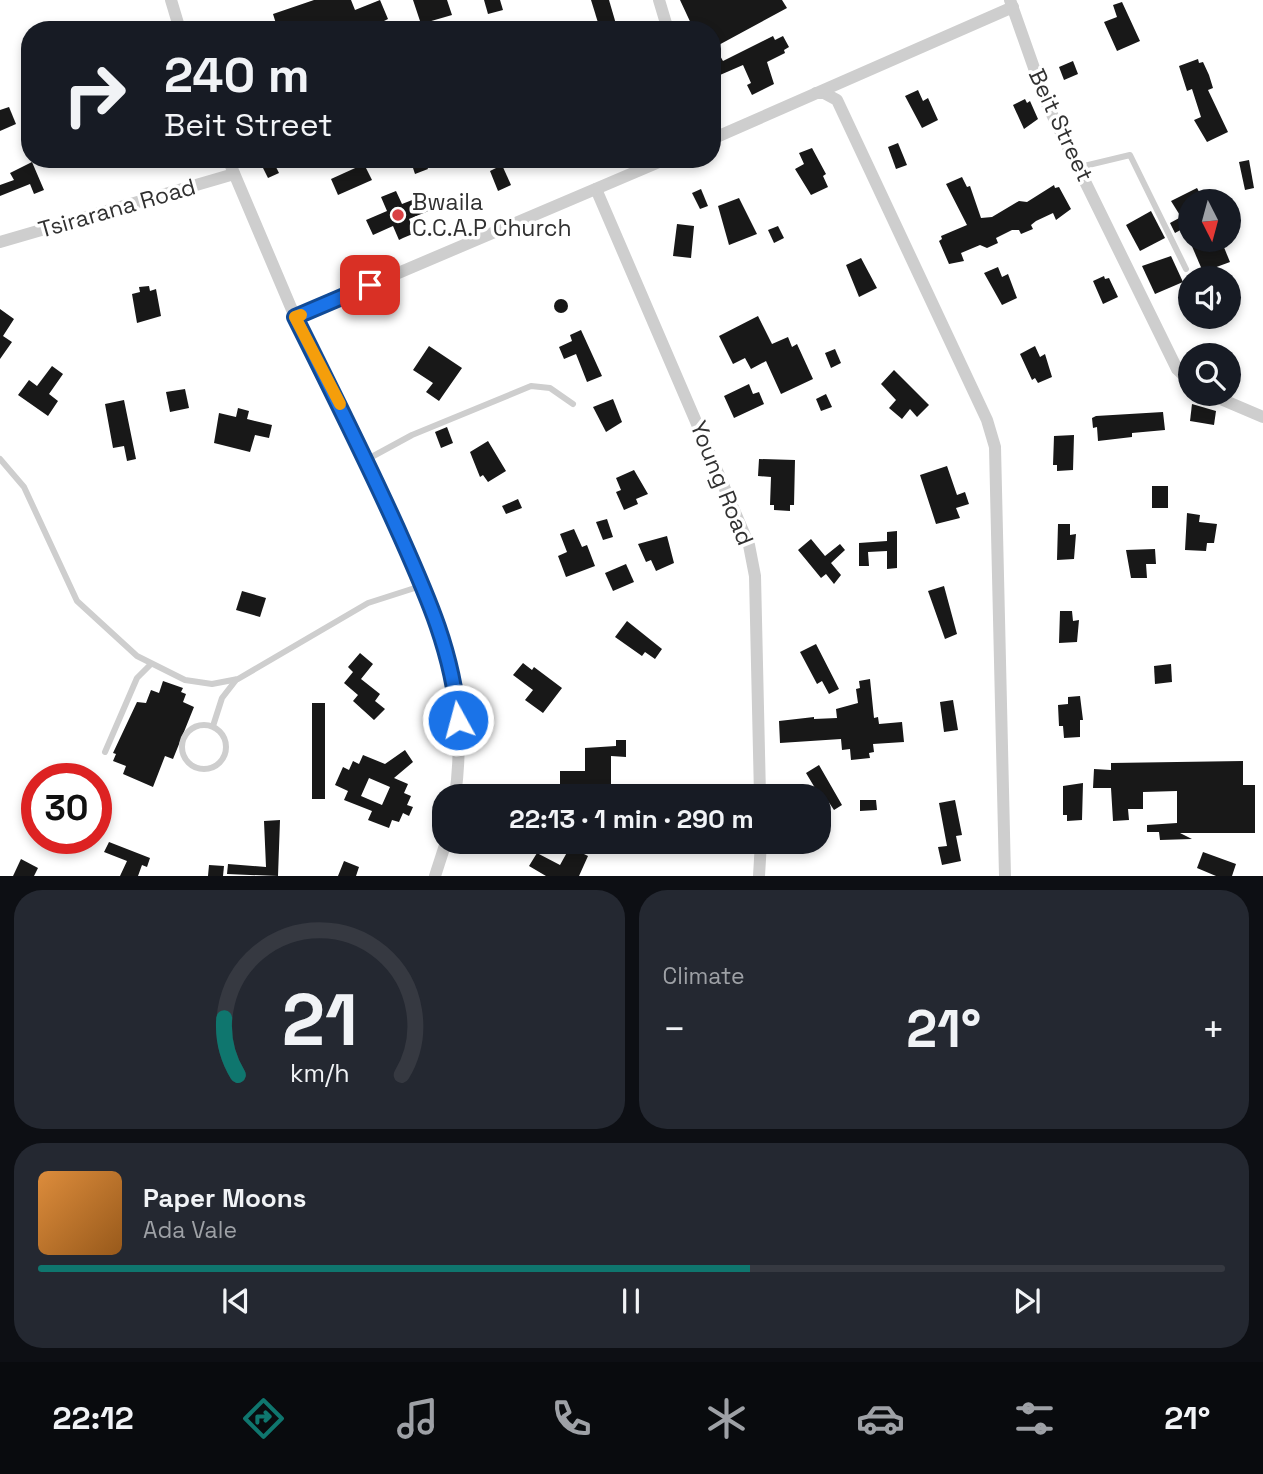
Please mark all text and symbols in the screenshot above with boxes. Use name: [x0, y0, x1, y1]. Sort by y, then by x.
text: 240 m: [164, 44, 310, 106]
icon: right: [49, 49, 140, 140]
street label: Beit Street: [1022, 64, 1100, 186]
text: Beit Street: [164, 105, 333, 145]
street label: Tsirarana Road: [35, 171, 199, 245]
place label: Bwaila C.C.A.P Church: [412, 187, 572, 243]
north arrow: [1178, 189, 1241, 252]
map controls: [1178, 189, 1241, 406]
marker: Bwaila C.C.A.P Church: [390, 207, 406, 223]
pin: [340, 255, 400, 315]
icon: arrive: [351, 266, 389, 304]
button: sound: [1178, 266, 1241, 329]
button: search: [1178, 343, 1241, 406]
street label: Young Road: [683, 416, 761, 550]
position arrow: [421, 683, 495, 757]
speed limit sign: 30: [21, 763, 112, 854]
text: 22:13 · 1 min · 290 m: [509, 802, 754, 836]
text: Climate: [663, 961, 745, 991]
text: 21: [281, 974, 357, 1067]
text: 21°: [906, 996, 981, 1062]
text: −: [663, 1005, 686, 1053]
text: +: [1201, 1005, 1225, 1053]
text: km/h: [289, 1057, 349, 1089]
text: Paper Moons: [143, 1181, 306, 1215]
text: Ada Vale: [143, 1215, 237, 1245]
icon: previous: [217, 1282, 255, 1320]
icon: pause: [612, 1282, 650, 1320]
icon: next: [1008, 1282, 1046, 1320]
icon: directions: [239, 1394, 288, 1443]
icon: music: [393, 1394, 442, 1443]
icon: phone: [547, 1394, 596, 1443]
icon: climate: [702, 1394, 751, 1443]
icon: car: [856, 1394, 905, 1443]
icon: filters: [1010, 1394, 1059, 1443]
text: 22:12: [53, 1398, 134, 1438]
text: 21°: [1164, 1398, 1210, 1438]

